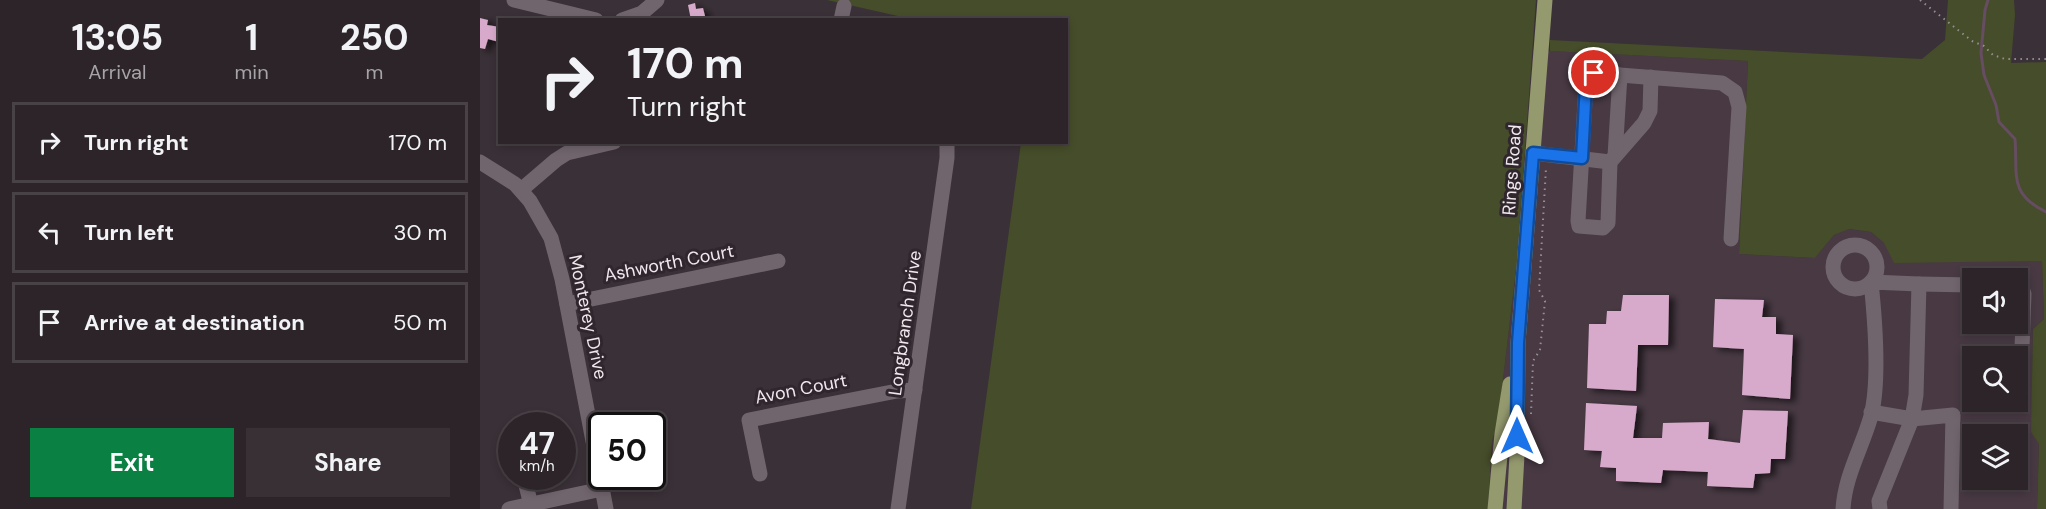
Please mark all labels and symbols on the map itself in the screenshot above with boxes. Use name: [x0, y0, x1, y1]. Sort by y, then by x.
pin: [1568, 47, 1619, 98]
street label: Rings Road: [1497, 124, 1527, 216]
street label: Ashworth Court: [602, 239, 736, 287]
street label: Longbranch Drive: [883, 249, 927, 397]
street label: Monterey Drive: [563, 252, 613, 382]
street label: Avon Court: [753, 368, 849, 410]
position arrow: [1485, 404, 1549, 468]
speed limit sign: 50: [588, 412, 666, 490]

